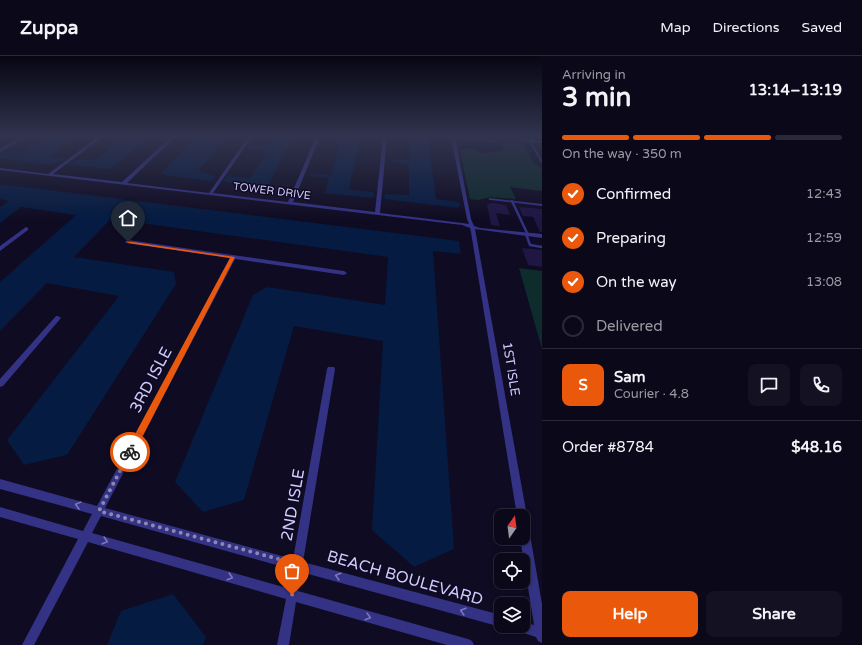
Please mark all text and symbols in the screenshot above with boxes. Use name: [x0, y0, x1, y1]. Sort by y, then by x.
text: Zuppa: [20, 17, 78, 39]
text: Map: [660, 19, 691, 36]
text: Directions: [713, 19, 780, 36]
text: Saved: [802, 19, 842, 36]
text: Arriving in: [562, 67, 626, 83]
text: 13:14–13:19: [748, 81, 842, 99]
text: 3 min: [562, 82, 631, 113]
text: On the way · 350 m: [562, 146, 682, 162]
street label: TOWER DRIVE: [232, 180, 312, 202]
icon: check: [562, 183, 584, 205]
text: Confirmed: [596, 185, 671, 203]
text: 12:43: [806, 186, 842, 202]
pin: [111, 201, 145, 242]
icon: home: [117, 207, 139, 229]
icon: check: [562, 227, 584, 249]
text: Preparing: [596, 229, 666, 247]
text: 12:59: [806, 230, 842, 246]
icon: check: [562, 271, 584, 293]
text: On the way: [596, 273, 676, 291]
text: 13:08: [806, 274, 842, 290]
text: Delivered: [596, 317, 663, 335]
street label: 1ST ISLE: [499, 341, 523, 397]
street label: 3RD ISLE: [125, 344, 177, 416]
button: chat: [748, 364, 790, 406]
button: phone: [800, 364, 842, 406]
text: Sam: [614, 368, 645, 386]
text: S: [578, 376, 588, 394]
text: Courier · 4.8: [614, 386, 689, 402]
courier: [110, 432, 150, 472]
text: Order #8784: [562, 438, 654, 456]
text: $48.16: [791, 438, 842, 456]
icon: bike: [119, 441, 141, 463]
street label: 2ND ISLE: [277, 467, 309, 543]
one-way arrow: [74, 501, 81, 510]
north arrow: [494, 509, 530, 545]
map controls: [494, 509, 530, 633]
one-way arrow: [102, 537, 108, 545]
street label: BEACH BOULEVARD: [325, 546, 485, 610]
button: locate: [494, 553, 530, 589]
pin: [275, 554, 309, 595]
icon: bag: [281, 560, 303, 582]
one-way arrow: [226, 572, 233, 581]
one-way arrow: [335, 572, 342, 581]
button: Help: [562, 591, 698, 637]
button: Share: [706, 591, 842, 637]
button: layers: [494, 597, 530, 633]
one-way arrow: [460, 607, 467, 616]
one-way arrow: [365, 612, 372, 621]

